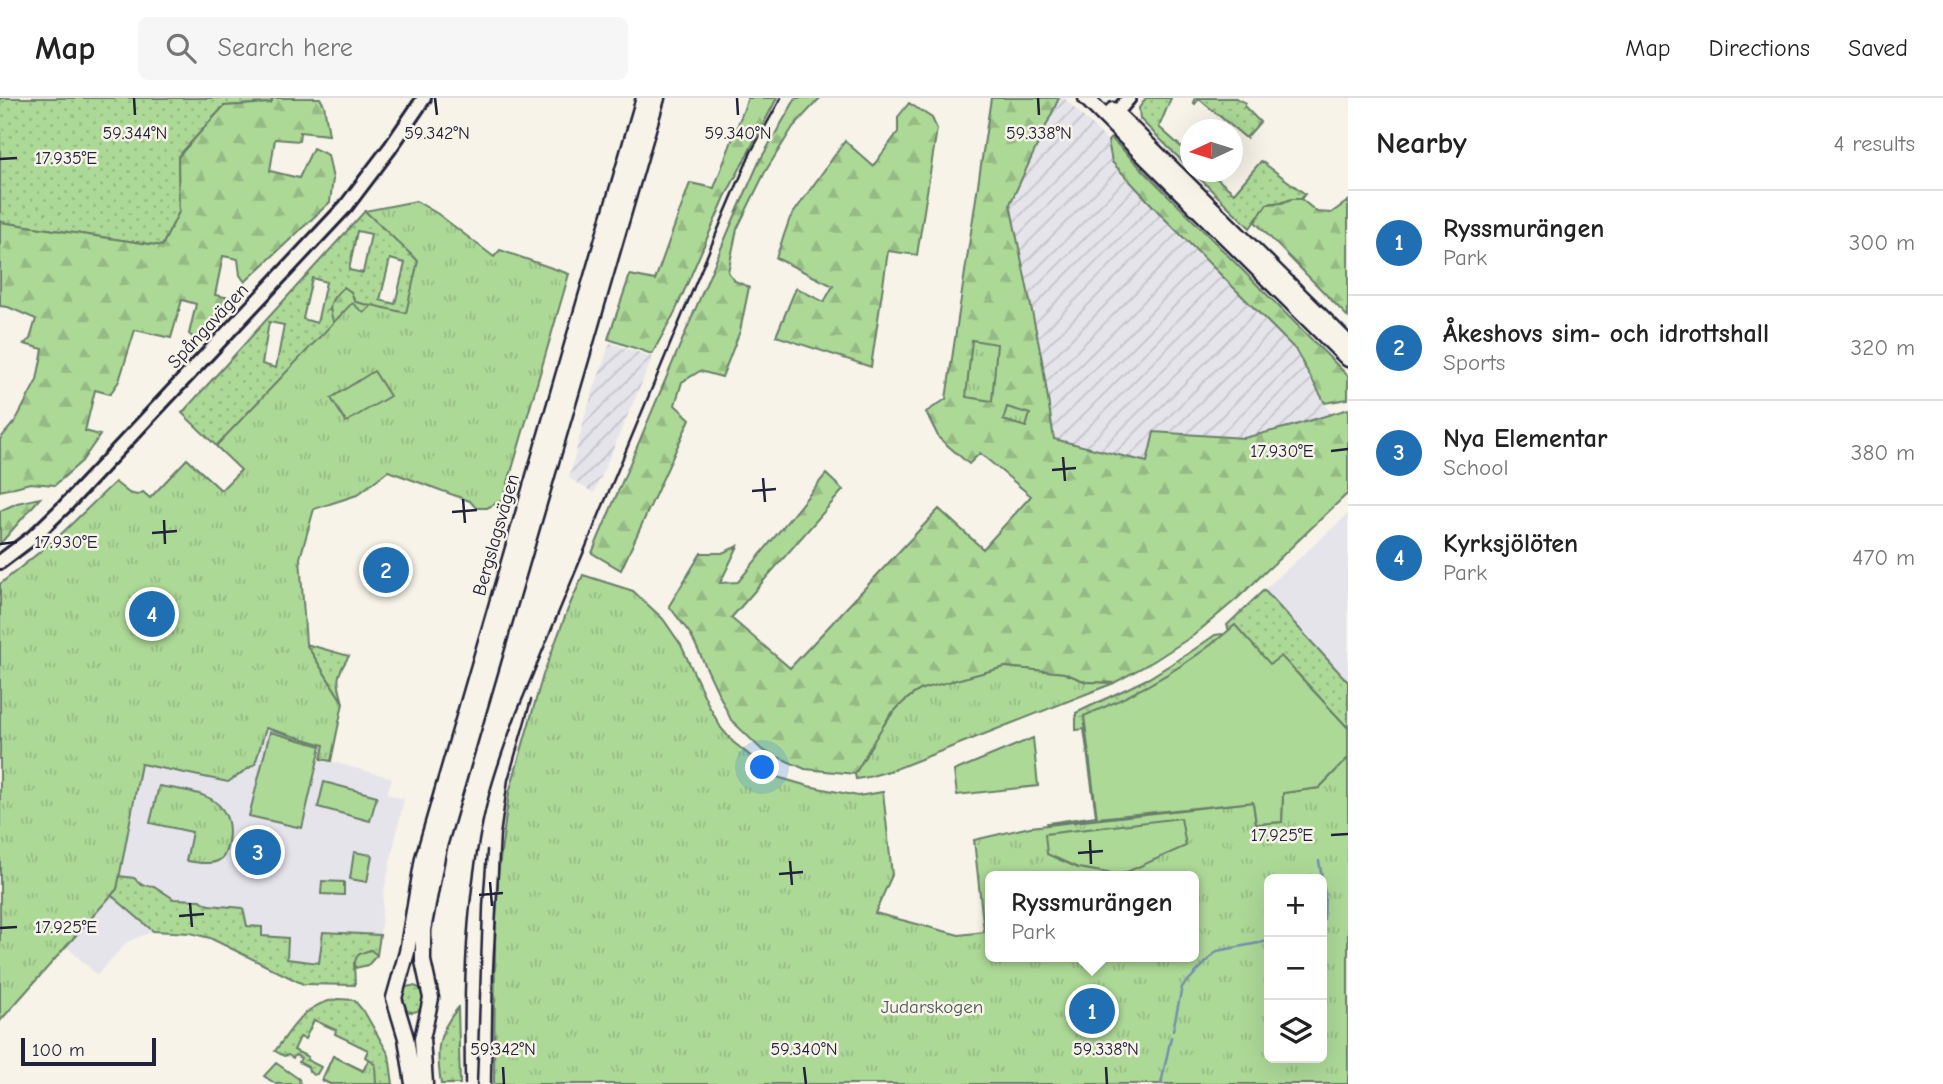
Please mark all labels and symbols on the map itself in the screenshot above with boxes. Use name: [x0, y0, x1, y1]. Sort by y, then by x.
north arrow: [1180, 119, 1243, 182]
text: 59.344°N: [103, 123, 167, 144]
text: 59.342°N: [404, 123, 470, 144]
text: 59.340°N: [704, 123, 772, 144]
text: 59.338°N: [1006, 123, 1072, 144]
text: 17.935°E: [35, 148, 97, 169]
street label: Spångavägen: [163, 279, 253, 373]
text: 17.930°E: [1250, 441, 1314, 462]
street label: Bergslagsvägen: [468, 472, 524, 598]
text: 17.930°E: [34, 532, 98, 553]
pin: 2: [363, 544, 409, 596]
pin: 4: [129, 588, 175, 640]
your location: [745, 750, 779, 784]
text: 17.925°E: [1251, 825, 1313, 846]
pin: 3: [235, 826, 281, 878]
text: 17.925°E: [35, 917, 97, 938]
pin: 1: [1069, 985, 1115, 1037]
park label: Judarskogen: [881, 996, 983, 1018]
scale bar: [21, 1035, 156, 1067]
text: 59.342°N: [470, 1039, 536, 1060]
text: 59.340°N: [770, 1039, 838, 1060]
text: 59.338°N: [1073, 1039, 1139, 1060]

